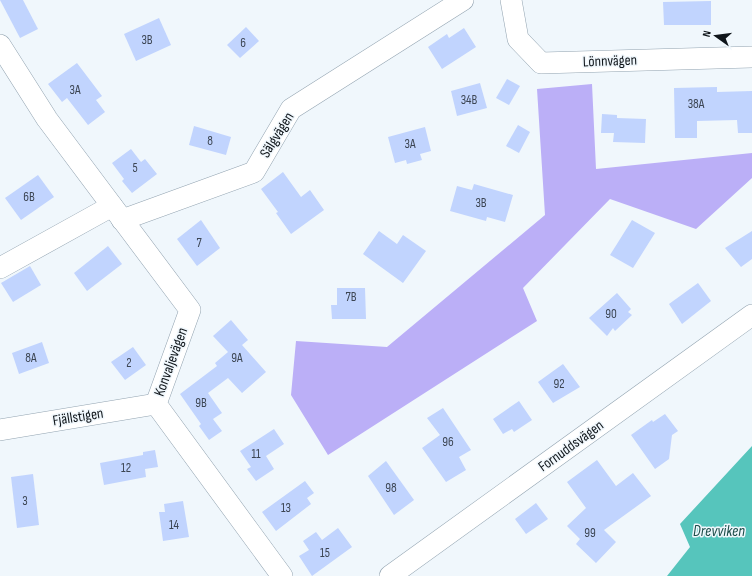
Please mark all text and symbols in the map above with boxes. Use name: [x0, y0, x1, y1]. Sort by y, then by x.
north arrow: [696, 16, 736, 56]
text: N: [700, 29, 714, 38]
house number: 3B: [141, 32, 153, 48]
house number: 6: [240, 35, 246, 51]
street label: Lönnvägen: [583, 51, 637, 71]
house number: 3A: [69, 82, 81, 98]
house number: 34B: [461, 92, 478, 108]
house number: 38A: [688, 96, 705, 112]
street label: Sälgvägen: [256, 109, 298, 161]
house number: 8: [207, 133, 213, 149]
house number: 3A: [404, 136, 416, 152]
house number: 5: [132, 160, 138, 176]
house number: 6B: [23, 189, 35, 205]
house number: 3B: [475, 195, 487, 211]
house number: 7: [196, 235, 202, 251]
house number: 7B: [345, 289, 357, 305]
house number: 90: [605, 306, 617, 322]
street label: Konvaljevägen: [150, 325, 192, 399]
house number: 8A: [25, 350, 37, 366]
house number: 9A: [231, 350, 243, 366]
house number: 2: [126, 355, 132, 371]
house number: 92: [553, 376, 565, 392]
house number: 9B: [195, 395, 207, 411]
street label: Fjällstigen: [51, 404, 105, 430]
street label: Fornuddsvägen: [535, 416, 607, 476]
house number: 96: [442, 434, 454, 450]
house number: 11: [251, 446, 261, 462]
house number: 12: [121, 460, 131, 476]
house number: 98: [385, 480, 397, 496]
house number: 3: [22, 493, 28, 509]
house number: 13: [281, 500, 291, 516]
house number: 14: [169, 517, 180, 533]
water label: Drevviken: [693, 522, 745, 541]
house number: 99: [584, 525, 596, 541]
house number: 15: [320, 545, 330, 561]

